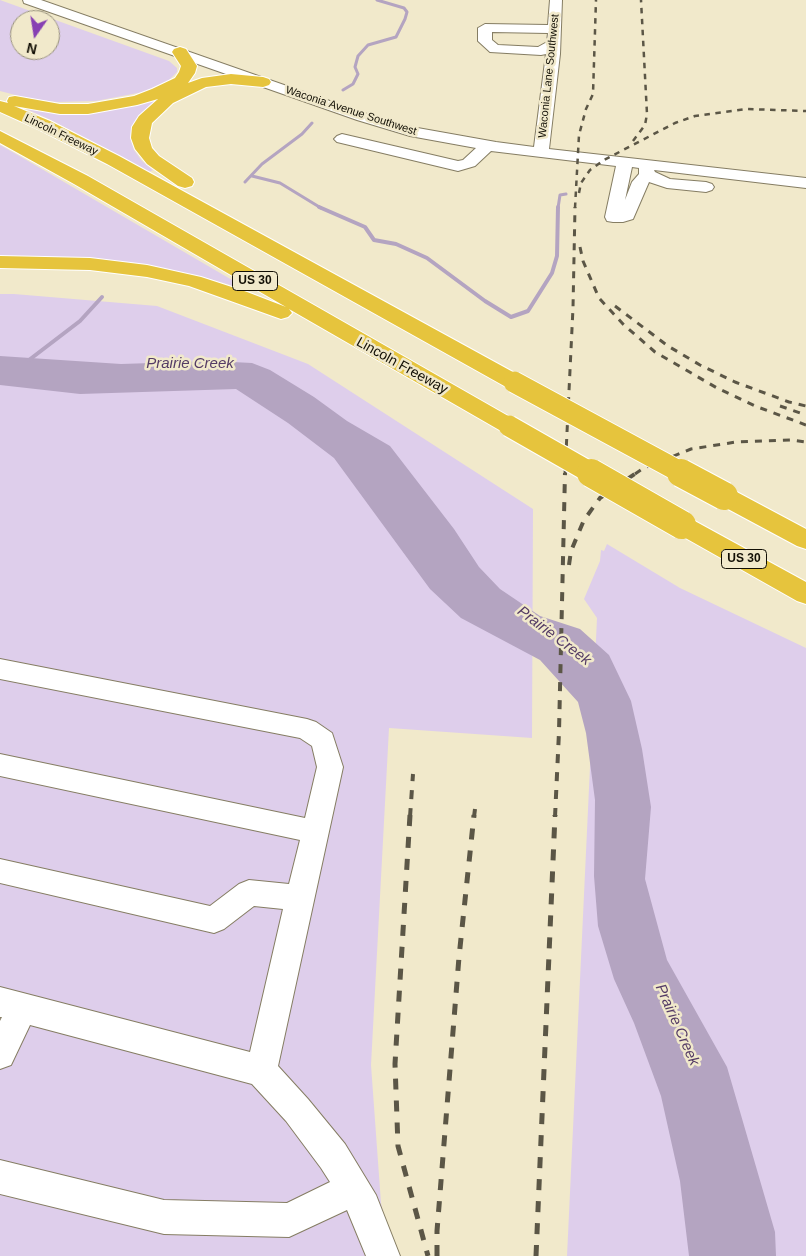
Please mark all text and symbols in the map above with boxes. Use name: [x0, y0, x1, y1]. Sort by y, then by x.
north arrow: [10, 10, 60, 60]
street label: Waconia Lane Southwest: [536, 13, 562, 139]
text: N: [25, 40, 39, 58]
street label: Waconia Avenue Southwest: [284, 84, 418, 138]
street label: Lincoln Freeway: [22, 112, 100, 158]
road number: US 30: [232, 272, 278, 290]
street label: Lincoln Freeway: [353, 334, 451, 398]
water label: Prairie Creek: [146, 355, 234, 373]
road number: US 30: [722, 550, 766, 568]
water label: Prairie Creek: [514, 602, 594, 670]
water label: Prairie Creek: [651, 981, 703, 1069]

